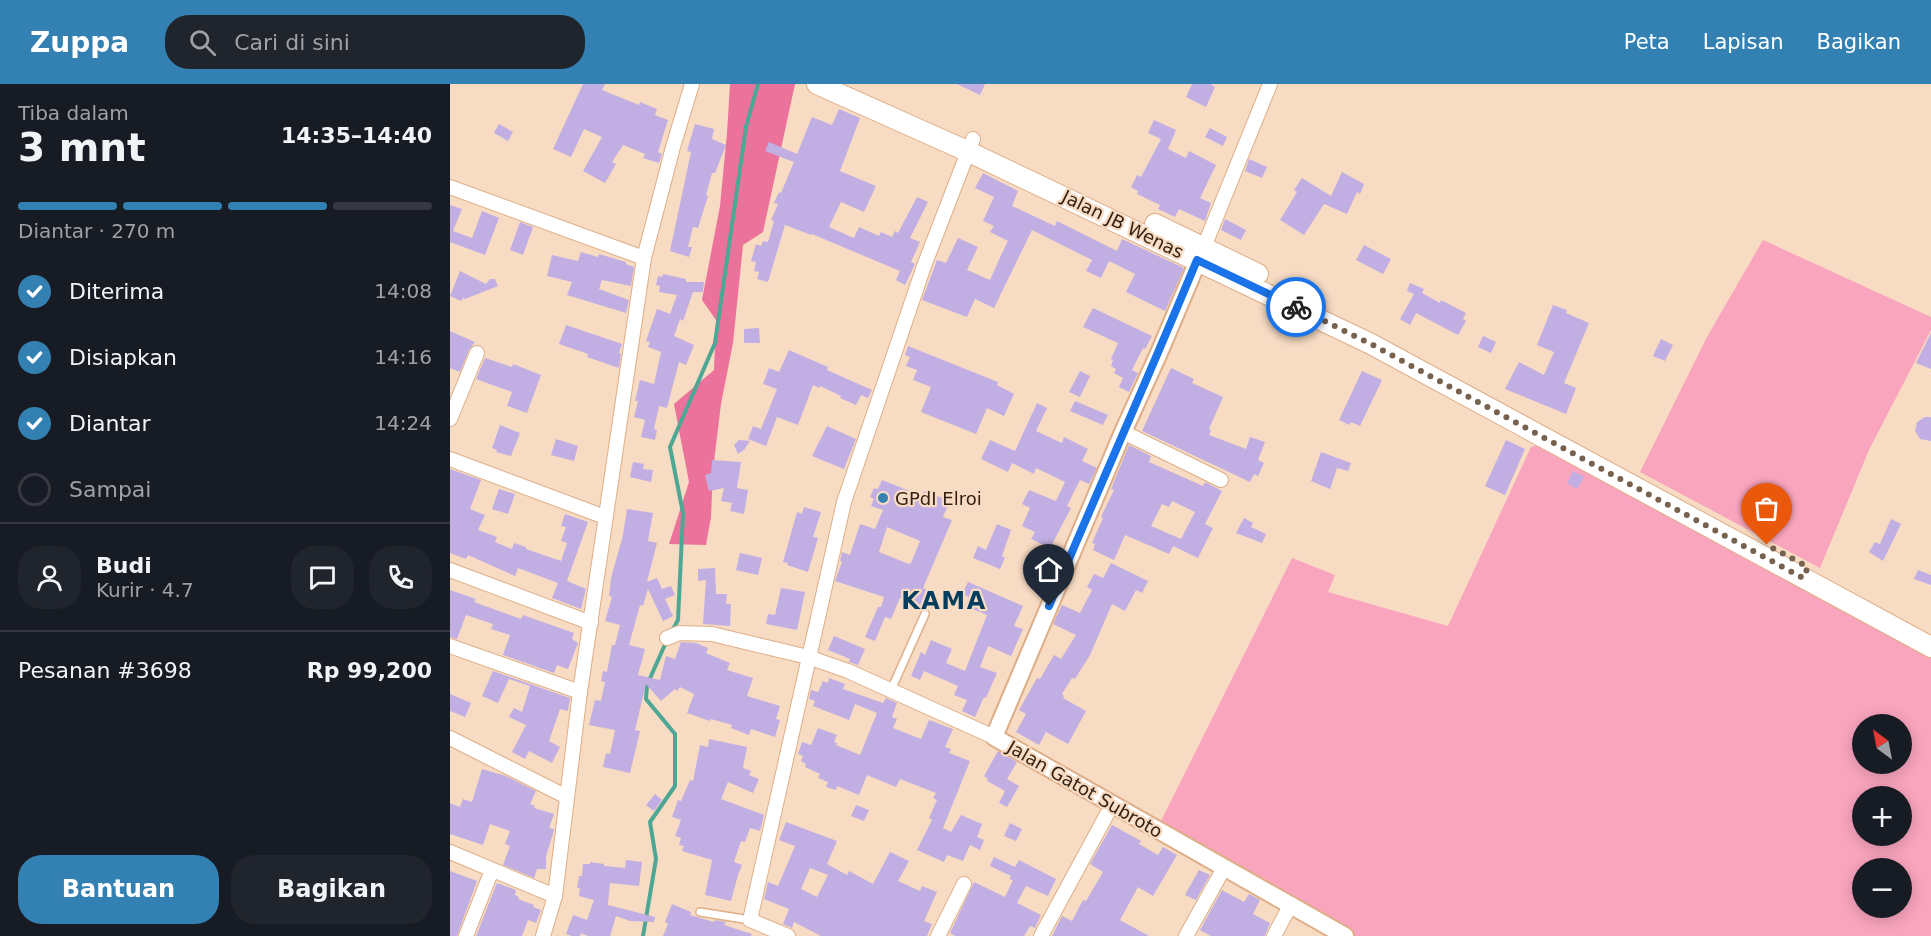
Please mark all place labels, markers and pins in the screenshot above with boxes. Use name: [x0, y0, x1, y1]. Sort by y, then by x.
pin: [1741, 483, 1792, 545]
place label: GPdI Elroi: [895, 488, 982, 509]
marker: GPdI Elroi: [876, 491, 890, 505]
pin: [1023, 544, 1074, 606]

